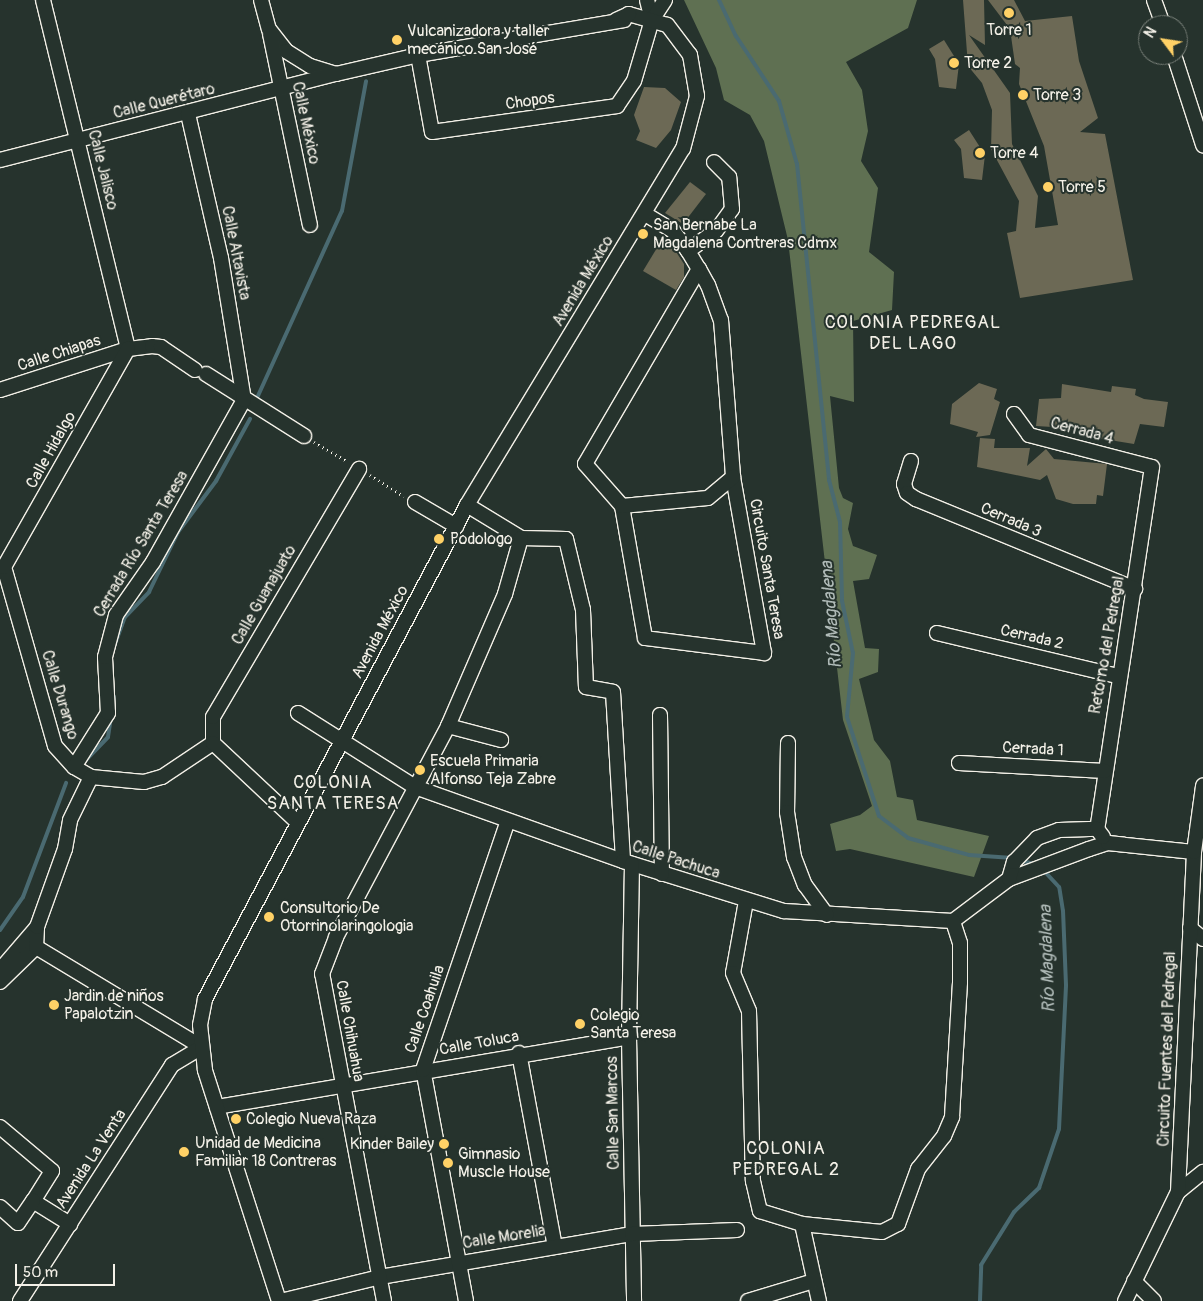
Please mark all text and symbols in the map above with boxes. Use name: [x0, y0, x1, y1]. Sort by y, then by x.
marker: Torre 1: [1003, 7, 1015, 19]
north arrow: [1138, 15, 1188, 65]
place label: Torre 1: [986, 20, 1032, 40]
place label: Vulcanizadora y taller mecánico San José: [407, 21, 549, 59]
text: N: [1141, 24, 1160, 41]
marker: Vulcanizadora y taller mecánico San José: [391, 34, 403, 46]
place label: Torre 2: [964, 53, 1012, 73]
marker: Torre 2: [948, 57, 960, 69]
street label: Calle Querétaro: [111, 79, 217, 123]
street label: Calle México: [288, 80, 324, 166]
place label: Torre 3: [1033, 85, 1081, 105]
street label: Chopos: [504, 88, 556, 114]
marker: Torre 3: [1017, 89, 1029, 101]
street label: Calle Jalisco: [84, 128, 122, 212]
place label: Torre 4: [990, 143, 1038, 163]
marker: Torre 4: [974, 147, 986, 159]
place label: Torre 5: [1058, 177, 1106, 197]
marker: Torre 5: [1042, 181, 1054, 193]
street label: Calle Altavista: [217, 204, 255, 302]
place label: San Bernabe La Magdalena Contreras Cdmx: [653, 215, 837, 253]
marker: San Bernabe La Magdalena Contreras Cdmx: [637, 228, 649, 240]
street label: Avenida México: [548, 232, 618, 330]
district label: COLONIA PEDREGAL DEL LAGO: [823, 313, 1003, 356]
street label: Calle Chiapas: [15, 331, 103, 375]
street label: Calle Hidalgo: [22, 408, 80, 492]
street label: Cerrada 4: [1048, 413, 1116, 449]
street label: Cerrada Río Santa Teresa: [90, 467, 192, 621]
street label: Circuito Santa Teresa: [745, 497, 789, 641]
street label: Cerrada 3: [978, 499, 1044, 541]
place label: Podologo: [450, 529, 513, 549]
marker: Podologo: [432, 532, 446, 546]
street label: Calle Guanajuato: [228, 542, 300, 648]
water label: Río Magdalena: [817, 560, 847, 670]
street label: Retorno del Pedregal: [1085, 575, 1129, 715]
street label: Avenida México: [347, 582, 413, 682]
street label: Cerrada 2: [999, 620, 1065, 654]
street label: Calle Durango: [37, 648, 83, 742]
street label: Cerrada 1: [1002, 738, 1064, 760]
place label: Escuela Primaria Alfonso Teja Zabre: [430, 751, 556, 789]
marker: Escuela Primaria Alfonso Teja Zabre: [414, 764, 426, 776]
district label: COLONIA SANTA TERESA: [265, 773, 401, 816]
street label: Calle Pachuca: [630, 837, 722, 883]
place label: Consultorio De Otorrinolaringologia: [280, 898, 413, 936]
water label: Río Magdalena: [1035, 905, 1061, 1013]
marker: Consultorio De Otorrinolaringologia: [262, 910, 276, 924]
street label: Circuito Fuentes del Pedregal: [1154, 951, 1180, 1147]
street label: Calle Coahuila: [401, 962, 449, 1056]
street label: Calle Chihuahua: [332, 979, 368, 1083]
place label: Jardin de niños Papalotzin: [64, 986, 164, 1024]
marker: Jardin de niños Papalotzin: [48, 999, 60, 1011]
place label: Colegio Santa Teresa: [590, 1005, 676, 1043]
marker: Colegio Santa Teresa: [574, 1018, 586, 1030]
street label: Calle Toluca: [438, 1027, 520, 1059]
street label: Calle San Marcos: [602, 1056, 624, 1170]
street label: Avenida La Venta: [52, 1106, 130, 1212]
place label: Colegio Nueva Raza: [246, 1109, 376, 1129]
marker: Colegio Nueva Raza: [230, 1113, 242, 1125]
place label: Unidad de Medicina Familiar 18 Contreras: [195, 1133, 336, 1171]
place label: Kinder Bailey: [350, 1134, 434, 1154]
marker: Kinder Bailey: [438, 1138, 450, 1150]
district label: COLONIA PEDREGAL 2: [731, 1139, 841, 1182]
place label: Gimnasio Muscle House: [458, 1144, 550, 1182]
marker: Unidad de Medicina Familiar 18 Contreras: [177, 1145, 191, 1159]
marker: Gimnasio Muscle House: [442, 1157, 454, 1169]
street label: Calle Morelia: [461, 1221, 547, 1253]
scale bar: [18, 1254, 118, 1286]
text: 50 m: [23, 1263, 58, 1282]

